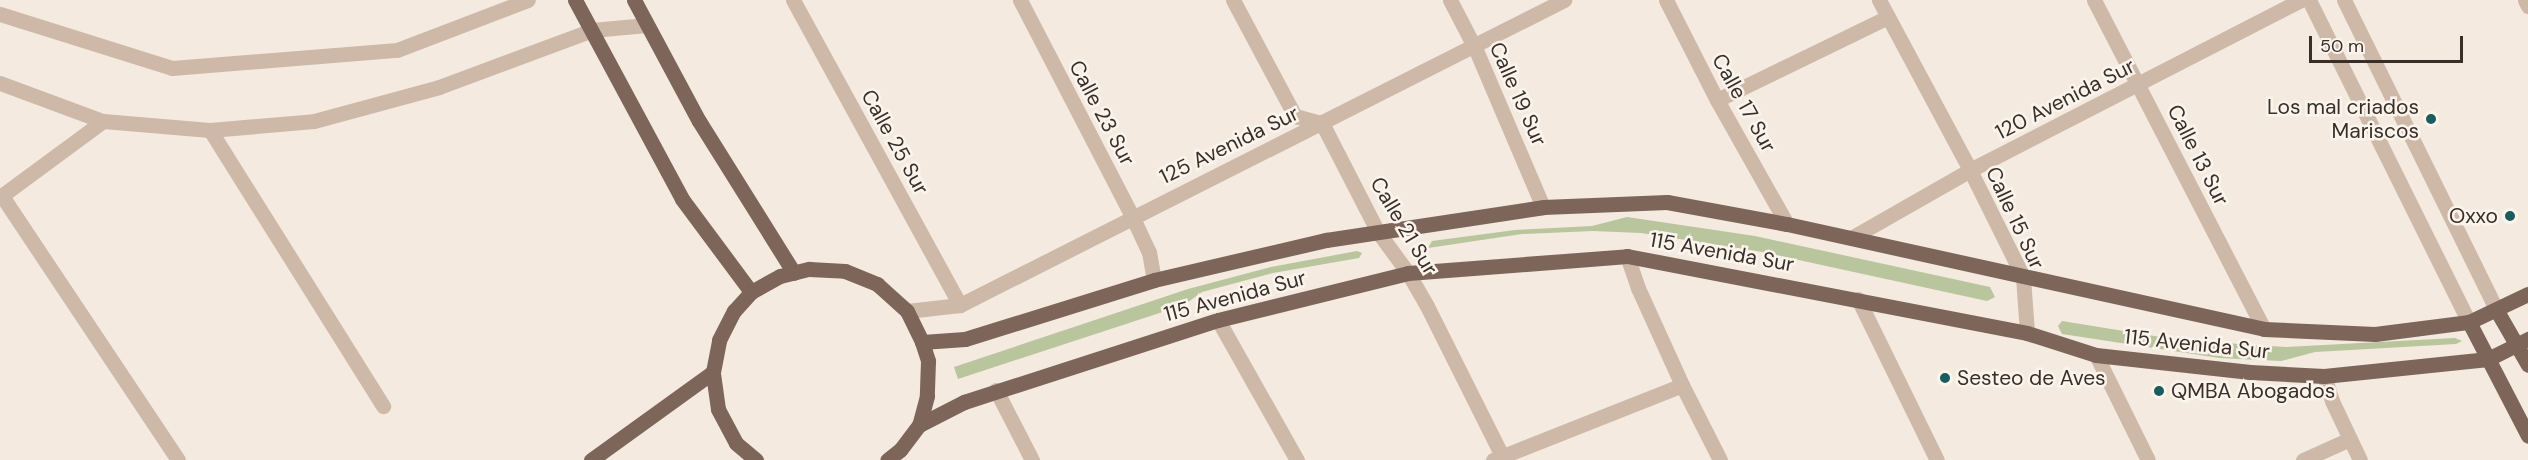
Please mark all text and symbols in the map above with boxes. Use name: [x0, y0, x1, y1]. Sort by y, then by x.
scale bar: [2312, 24, 2466, 62]
text: 50 m: [2320, 34, 2364, 58]
street label: Calle 19 Sur: [1484, 38, 1552, 150]
street label: Calle 17 Sur: [1707, 49, 1781, 157]
street label: 120 Avenida Sur: [1991, 53, 2139, 145]
street label: Calle 23 Sur: [1064, 56, 1140, 170]
street label: Calle 25 Sur: [856, 85, 934, 199]
place label: Los mal criados Mariscos: [2267, 94, 2419, 144]
street label: 125 Avenida Sur: [1155, 100, 1303, 190]
street label: Calle 13 Sur: [2162, 100, 2234, 210]
marker: Los mal criados Mariscos: [2424, 112, 2438, 126]
street label: Calle 15 Sur: [1980, 163, 2050, 273]
street label: Calle 21 Sur: [1365, 173, 1443, 279]
place label: Oxxo: [2449, 203, 2498, 229]
marker: Oxxo: [2503, 209, 2517, 223]
street label: 115 Avenida Sur: [1648, 227, 1796, 277]
street label: 115 Avenida Sur: [1161, 265, 1309, 327]
street label: 115 Avenida Sur: [2123, 324, 2271, 364]
place label: Sesteo de Aves: [1957, 365, 2106, 391]
marker: Sesteo de Aves: [1938, 371, 1952, 385]
place label: QMBA Abogados: [2171, 378, 2335, 404]
marker: QMBA Abogados: [2152, 384, 2166, 398]

